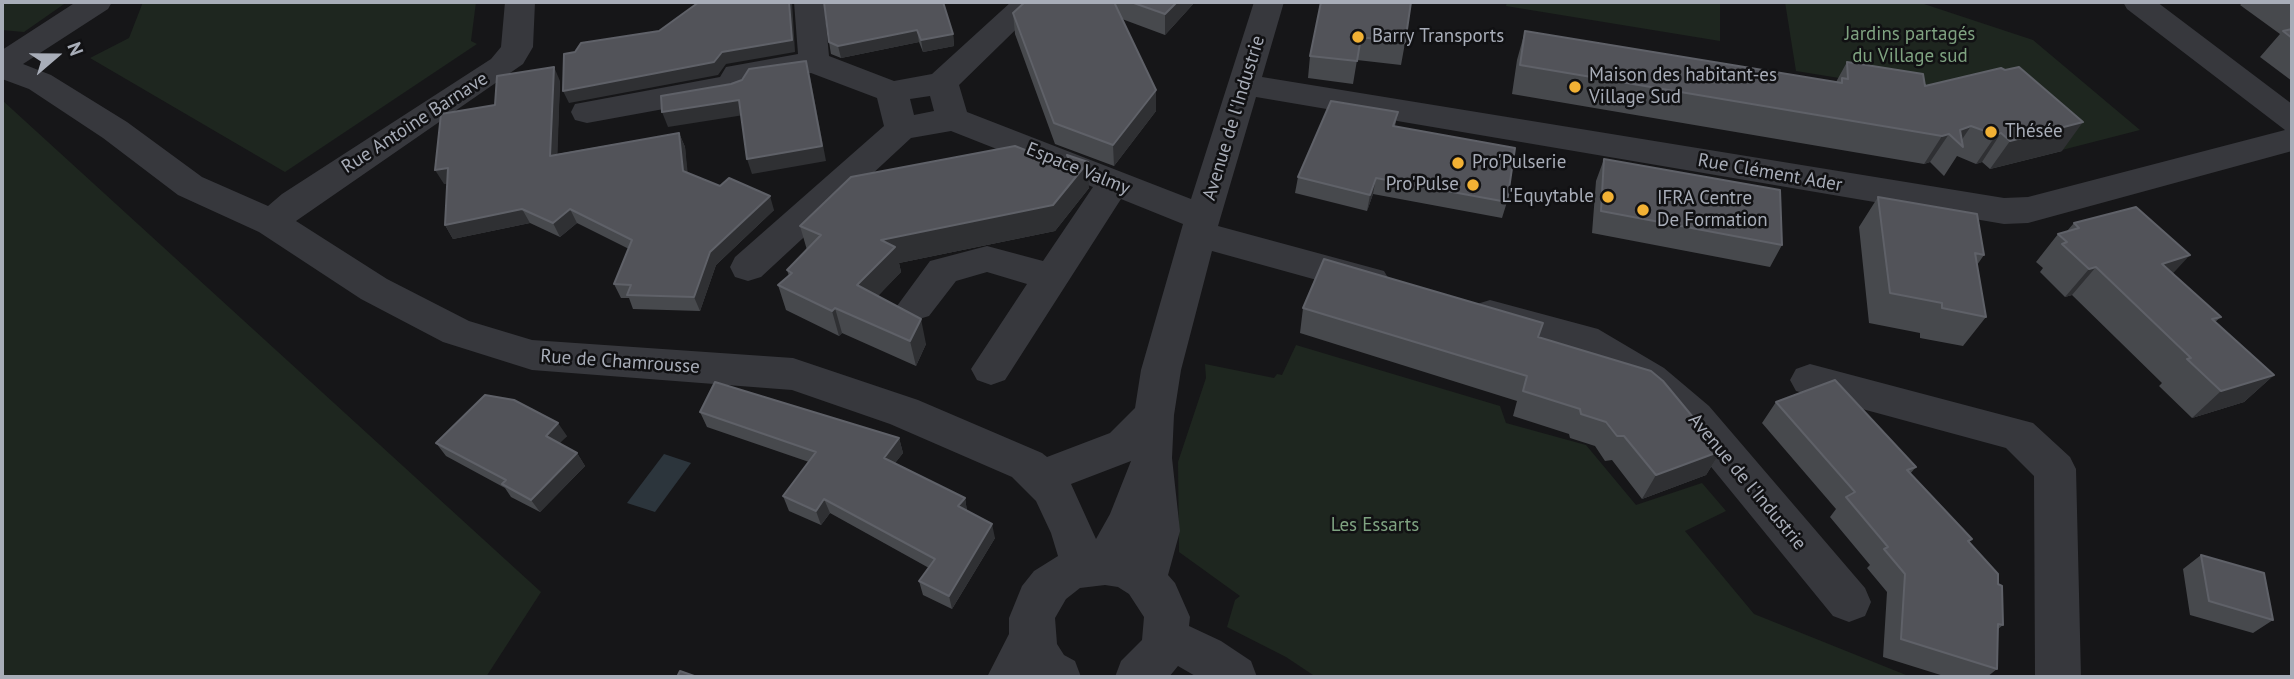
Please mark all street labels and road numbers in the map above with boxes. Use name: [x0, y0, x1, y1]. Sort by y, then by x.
street label: Avenue de l'Industrie: [1198, 33, 1270, 203]
street label: Rue Antoine Barnave: [338, 67, 492, 179]
street label: Espace Valmy: [1023, 138, 1133, 200]
street label: Rue Clément Ader: [1696, 149, 1844, 197]
street label: Rue de Chamrousse: [540, 345, 700, 379]
street label: Avenue de l'Industrie: [1683, 409, 1811, 555]

